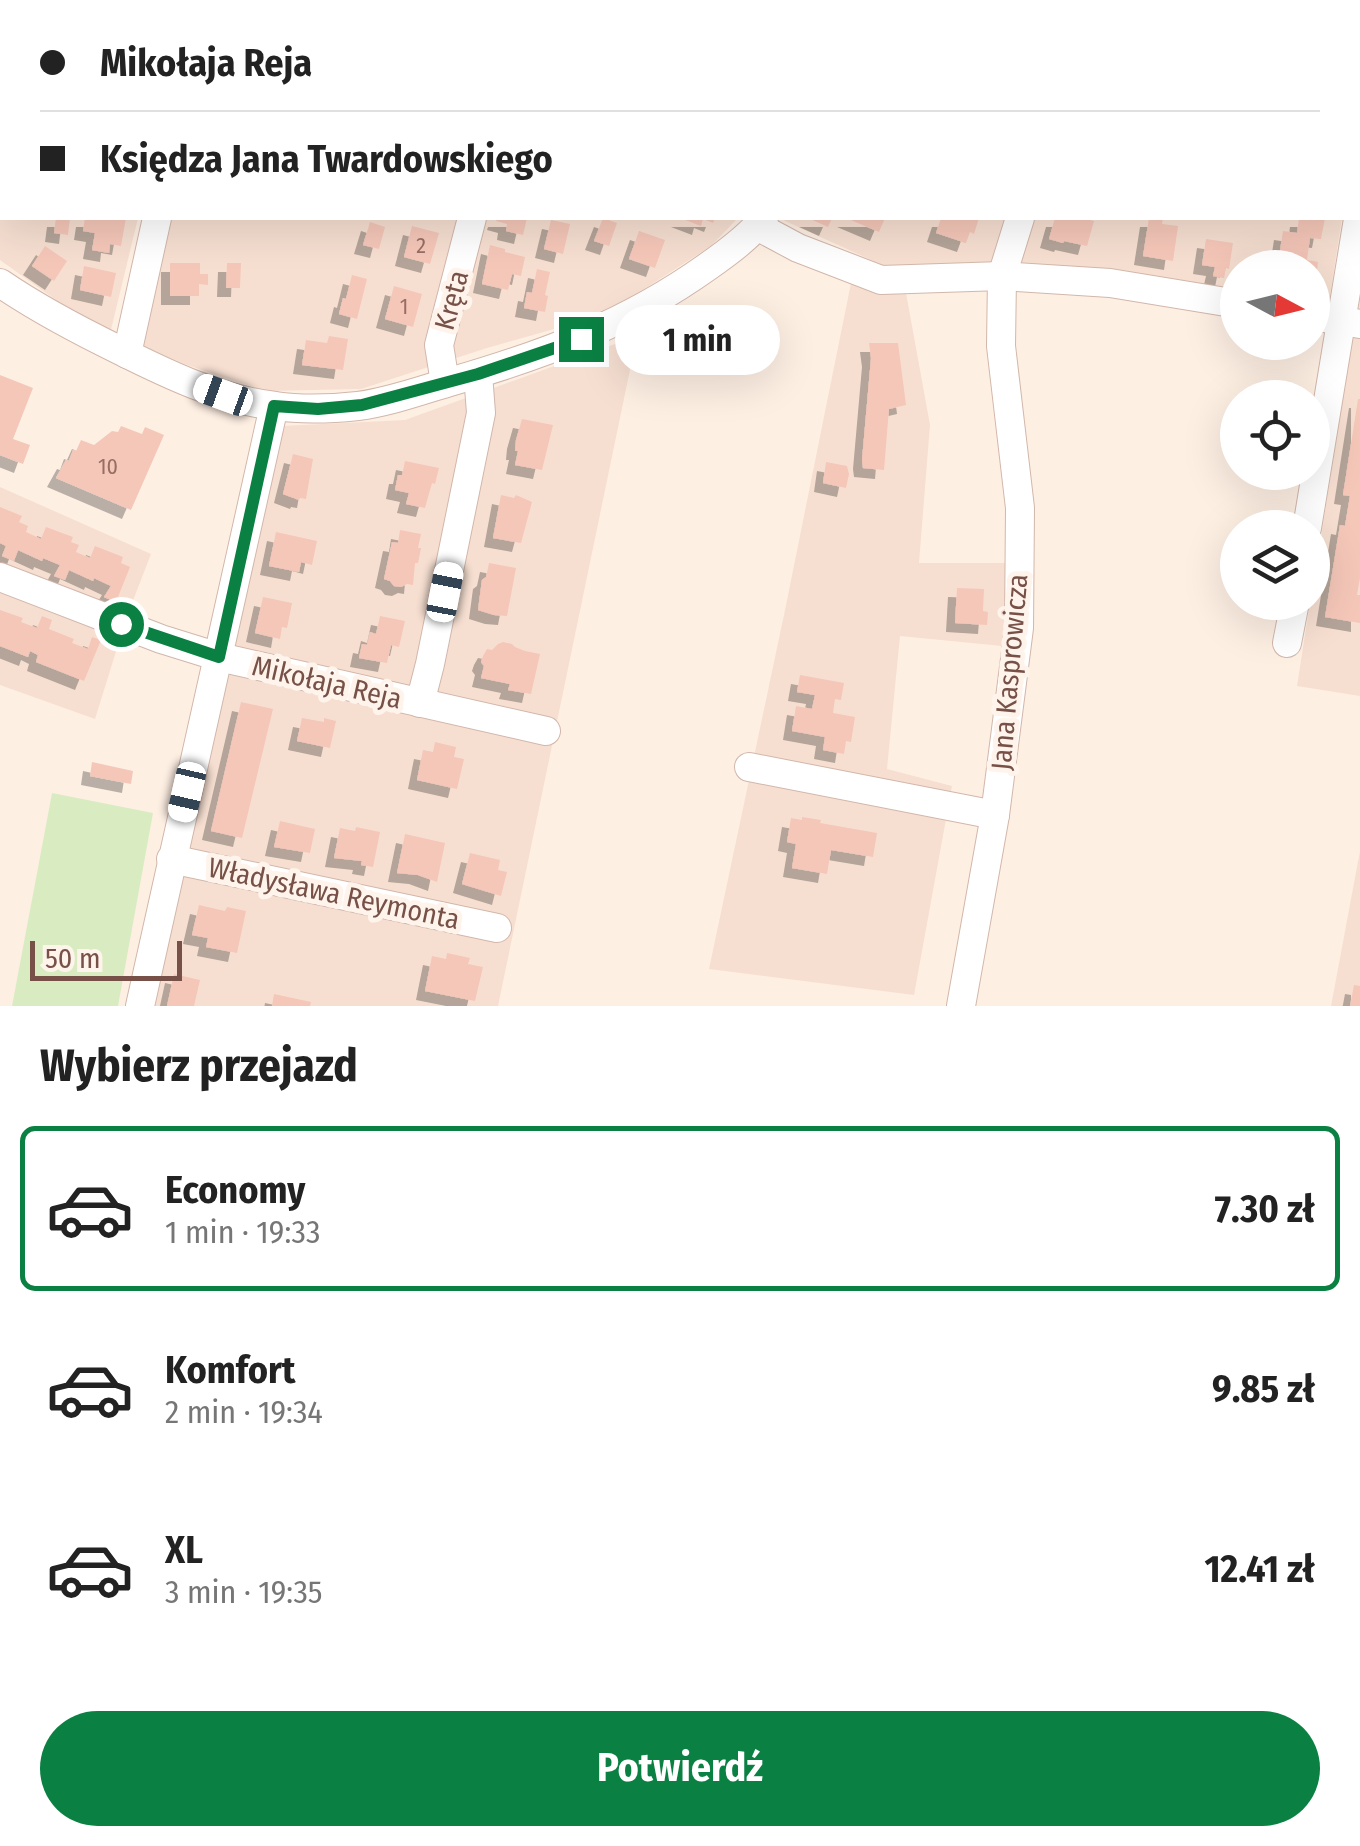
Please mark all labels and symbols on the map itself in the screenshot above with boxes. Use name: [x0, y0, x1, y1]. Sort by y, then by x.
house number: 2: [416, 232, 426, 259]
north arrow: [1220, 250, 1330, 360]
street label: Kręta: [428, 267, 475, 334]
house number: 1: [400, 293, 408, 320]
callout: 1 min: [616, 304, 781, 374]
route end: [559, 317, 604, 362]
car: [190, 371, 256, 419]
house number: 10: [98, 453, 118, 480]
car: [425, 560, 465, 624]
street label: Jana Kasprowicza: [984, 573, 1035, 772]
route start: [99, 602, 144, 647]
street label: Mikołaja Reja: [249, 649, 405, 716]
car: [166, 759, 208, 825]
street label: Władysława Reymonta: [205, 851, 463, 936]
scale bar: [30, 936, 182, 980]

